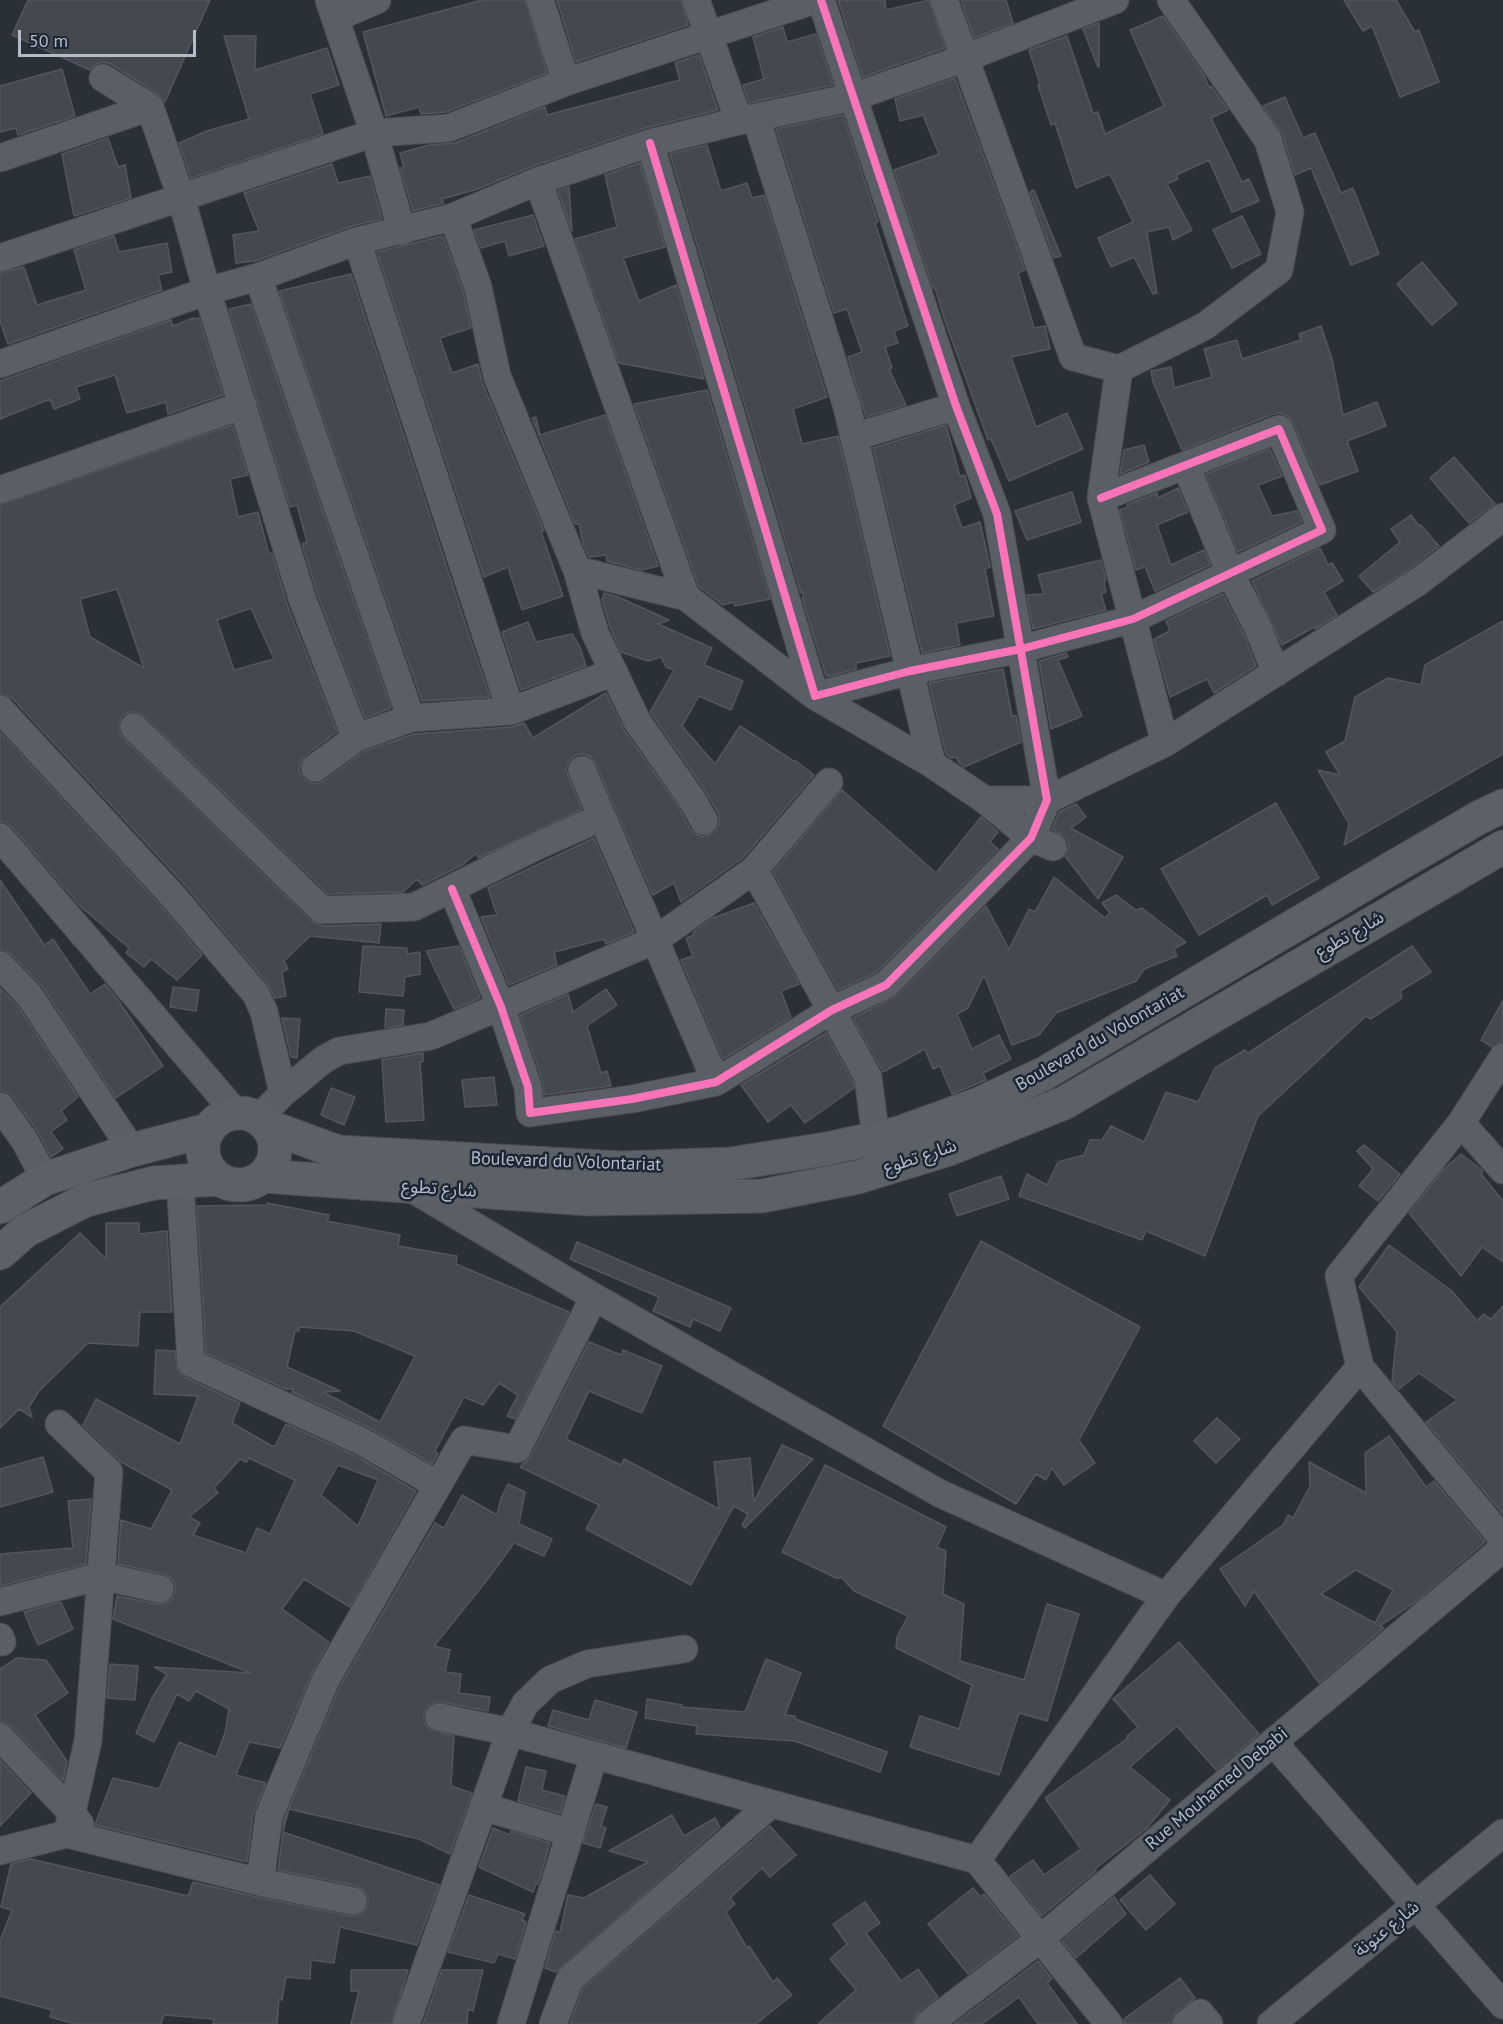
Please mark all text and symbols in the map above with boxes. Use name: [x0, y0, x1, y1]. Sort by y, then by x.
scale bar: [21, 18, 200, 56]
text: 50 m: [29, 29, 68, 52]
street label: شارع تطوع: [1312, 907, 1388, 963]
street label: Boulevard du Volontariat: [1012, 982, 1188, 1096]
street label: شارع تطوع: [881, 1135, 959, 1179]
street label: Boulevard du Volontariat: [470, 1148, 662, 1176]
street label: شارع تطوع: [401, 1176, 477, 1202]
street label: Rue Mouhamed Debabi: [1142, 1723, 1292, 1855]
street label: شارع عنونة: [1350, 1896, 1424, 1962]

